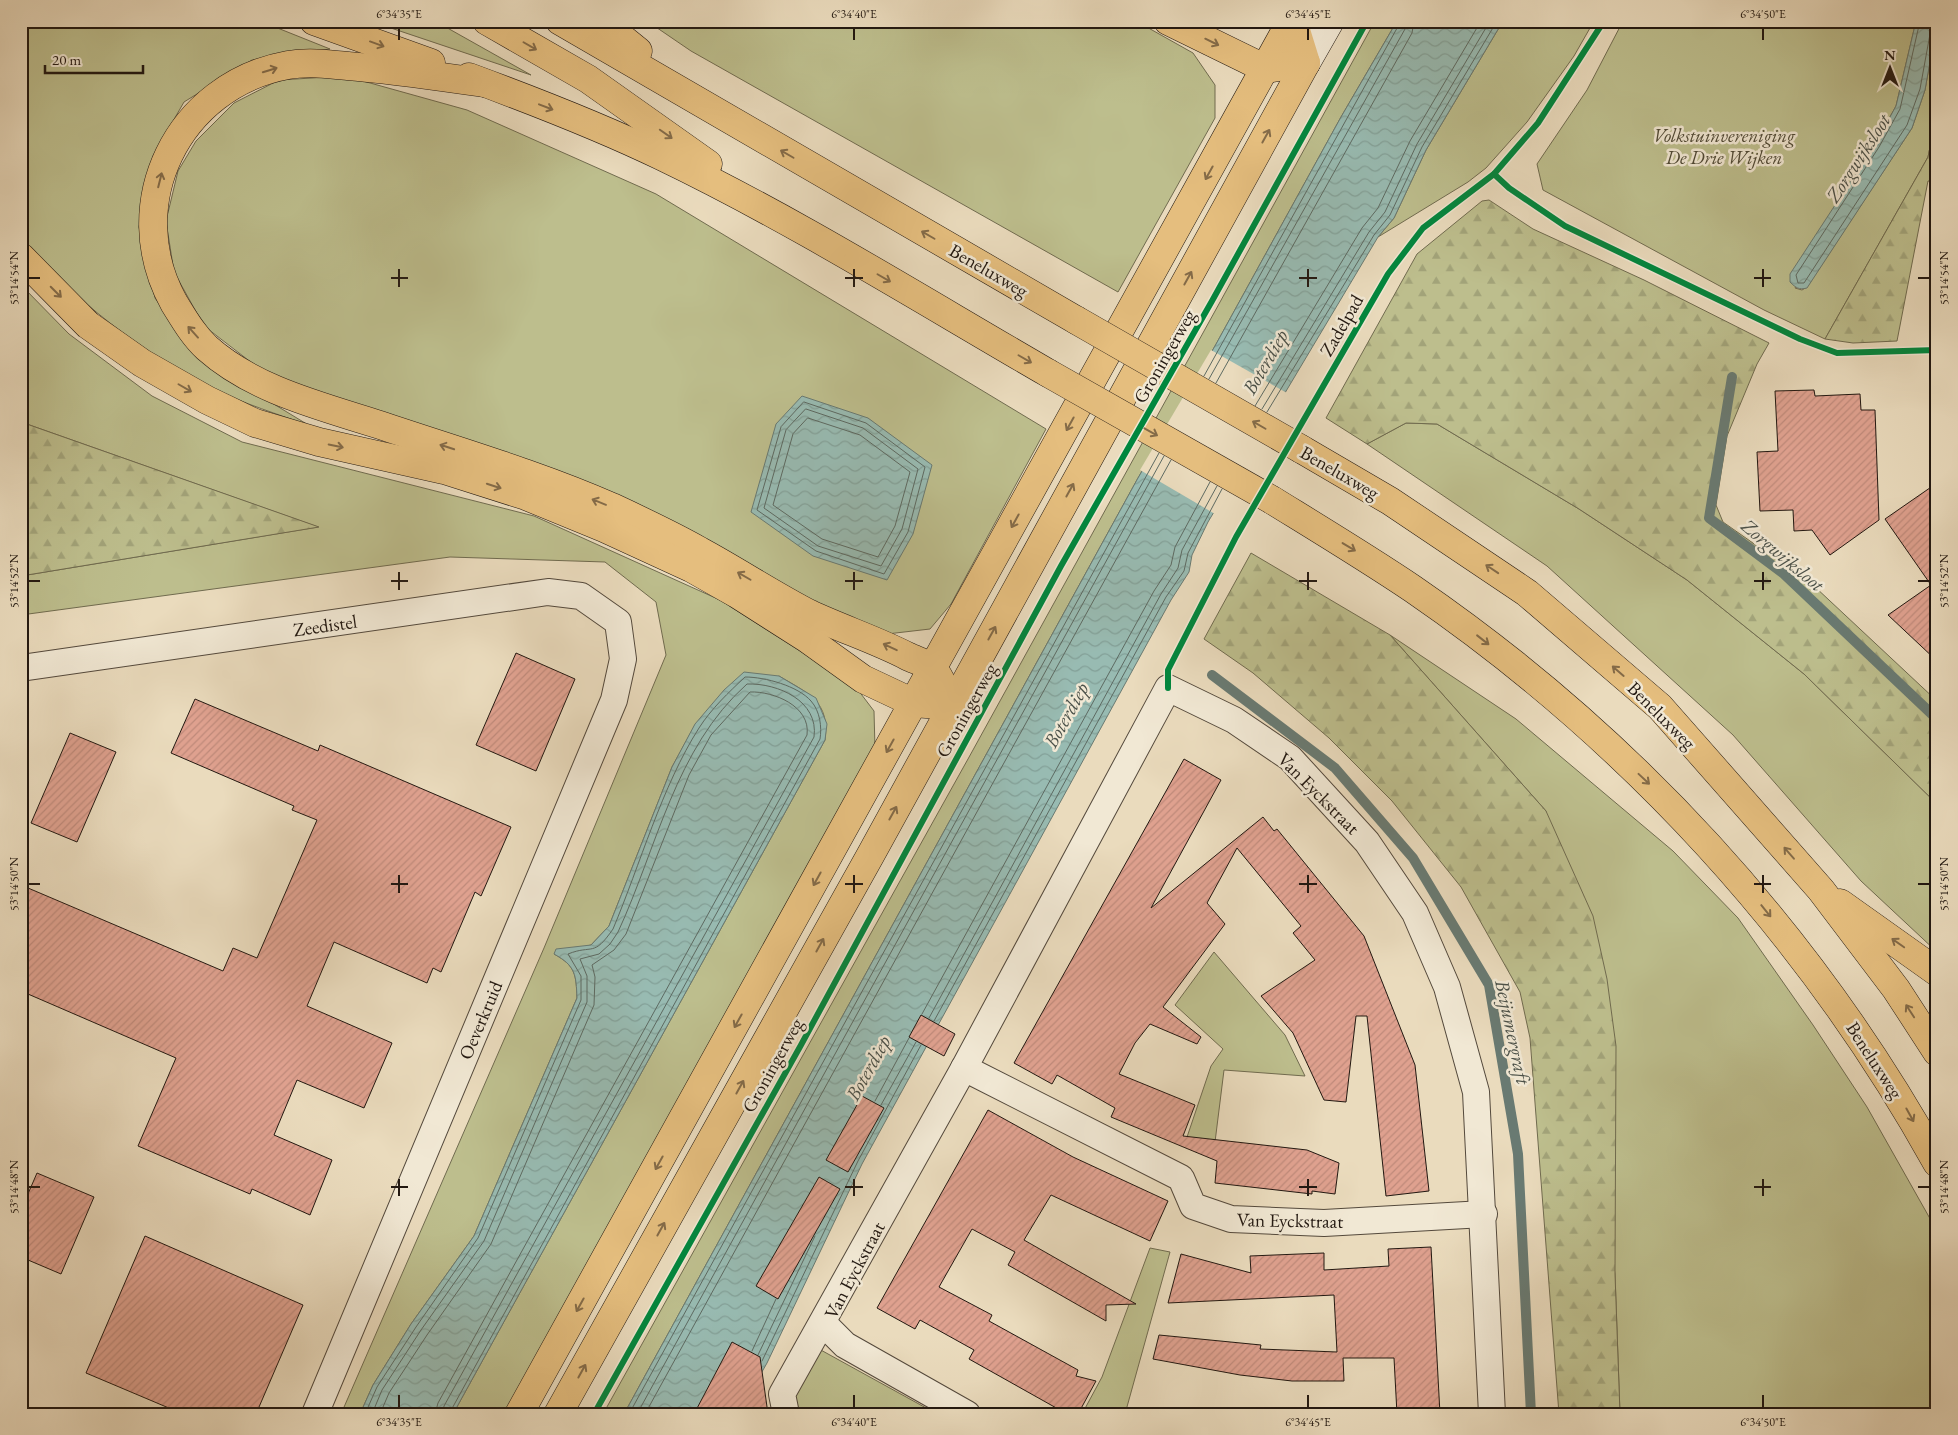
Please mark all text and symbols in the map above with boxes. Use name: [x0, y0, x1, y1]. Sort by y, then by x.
text: 6°34'35"E: [376, 6, 422, 22]
text: 6°34'40"E: [831, 6, 877, 22]
text: 6°34'45"E: [1285, 6, 1331, 22]
text: 6°34'50"E: [1740, 6, 1786, 22]
one-way arrow: [1204, 38, 1219, 48]
one-way arrow: [369, 40, 384, 49]
one-way arrow: [522, 41, 536, 51]
scale bar: [45, 42, 142, 74]
north arrow: [1866, 42, 1916, 92]
text: N: [1884, 46, 1896, 64]
text: 20 m: [52, 50, 81, 69]
one-way arrow: [261, 65, 277, 75]
one-way arrow: [538, 103, 553, 112]
water label: Zorgwijksloot: [1819, 108, 1897, 208]
park label: Volkstuinvereniging De Drie Wijken: [1653, 123, 1796, 170]
one-way arrow: [1261, 128, 1271, 143]
one-way arrow: [658, 129, 672, 139]
one-way arrow: [781, 148, 795, 158]
one-way arrow: [1203, 165, 1213, 179]
one-way arrow: [156, 172, 165, 188]
one-way arrow: [921, 229, 935, 239]
street label: Beneluxweg: [945, 238, 1033, 303]
text: 53°14'54"N: [6, 251, 22, 305]
text: 53°14'54"N: [1936, 251, 1952, 305]
one-way arrow: [1184, 271, 1193, 286]
one-way arrow: [877, 274, 891, 284]
one-way arrow: [49, 286, 62, 298]
street label: Zadelpad: [1314, 290, 1369, 361]
street label: Groningerweg: [1127, 304, 1202, 408]
one-way arrow: [187, 325, 199, 338]
water label: Boterdiep: [1236, 325, 1294, 400]
one-way arrow: [1017, 355, 1032, 365]
one-way arrow: [178, 383, 192, 393]
one-way arrow: [1064, 416, 1074, 430]
one-way arrow: [1253, 419, 1267, 429]
one-way arrow: [1143, 427, 1158, 437]
street label: Beneluxweg: [1296, 440, 1384, 505]
one-way arrow: [328, 442, 344, 451]
one-way arrow: [439, 442, 455, 452]
one-way arrow: [485, 481, 501, 491]
one-way arrow: [1066, 484, 1076, 498]
one-way arrow: [592, 497, 607, 507]
water label: Zorgwijksloot: [1735, 512, 1831, 598]
one-way arrow: [1010, 513, 1020, 528]
one-way arrow: [1342, 543, 1356, 553]
text: 53°14'52"N: [6, 554, 22, 608]
text: 53°14'52"N: [1936, 554, 1952, 608]
one-way arrow: [1485, 564, 1499, 574]
one-way arrow: [737, 571, 752, 580]
street label: Zeedistel: [292, 609, 359, 642]
one-way arrow: [987, 625, 997, 640]
one-way arrow: [1476, 635, 1490, 645]
one-way arrow: [883, 642, 898, 652]
street label: Groningerweg: [930, 658, 1003, 762]
one-way arrow: [1612, 666, 1625, 677]
street label: Beneluxweg: [1622, 676, 1702, 755]
water label: Boterdiep: [1037, 678, 1095, 753]
one-way arrow: [885, 738, 895, 753]
street label: Van Eyckstraat: [1272, 747, 1365, 840]
one-way arrow: [1637, 773, 1650, 785]
one-way arrow: [889, 806, 898, 821]
one-way arrow: [1783, 847, 1795, 860]
text: 53°14'50"N: [6, 857, 22, 911]
text: 53°14'50"N: [1936, 857, 1952, 911]
one-way arrow: [811, 871, 821, 886]
one-way arrow: [1761, 904, 1772, 917]
one-way arrow: [1891, 938, 1905, 948]
one-way arrow: [815, 939, 825, 953]
water label: Beijumergraft: [1489, 976, 1537, 1088]
street label: Oeverkruid: [453, 977, 508, 1063]
one-way arrow: [1905, 1004, 1915, 1018]
one-way arrow: [733, 1013, 742, 1028]
street label: Groningerweg: [736, 1013, 809, 1117]
street label: Beneluxweg: [1840, 1017, 1909, 1104]
water label: Boterdiep: [839, 1031, 897, 1106]
one-way arrow: [736, 1081, 746, 1095]
one-way arrow: [1906, 1107, 1915, 1122]
one-way arrow: [654, 1155, 663, 1170]
text: 53°14'48"N: [6, 1160, 22, 1214]
text: 53°14'48"N: [1936, 1160, 1952, 1214]
street label: Van Eyckstraat: [1237, 1207, 1343, 1234]
street label: Van Eyckstraat: [818, 1217, 890, 1323]
one-way arrow: [657, 1223, 667, 1237]
one-way arrow: [575, 1297, 584, 1312]
one-way arrow: [577, 1364, 587, 1379]
text: 6°34'35"E: [376, 1414, 422, 1430]
text: 6°34'40"E: [831, 1414, 877, 1430]
text: 6°34'45"E: [1285, 1414, 1331, 1430]
text: 6°34'50"E: [1740, 1414, 1786, 1430]

